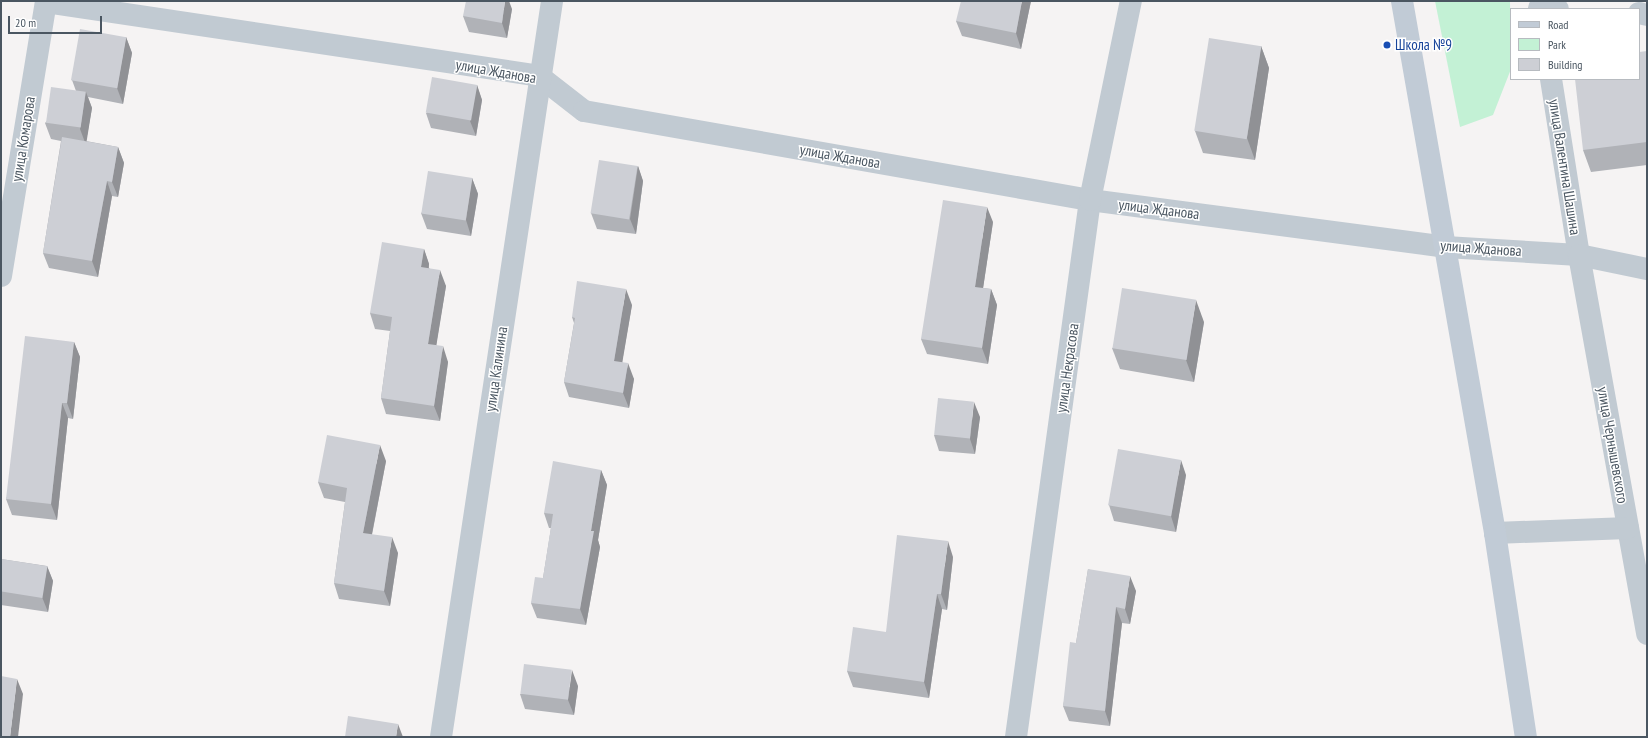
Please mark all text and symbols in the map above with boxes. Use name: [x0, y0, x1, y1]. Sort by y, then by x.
scale bar: [10, 8, 104, 34]
legend: [1510, 8, 1640, 80]
text: 20 m: [15, 15, 36, 30]
text: Road: [1548, 17, 1568, 32]
place label: Школа №9: [1395, 36, 1452, 54]
text: Park: [1548, 37, 1566, 52]
marker: Школа №9: [1382, 40, 1392, 50]
street label: улица Жданова: [454, 55, 538, 87]
text: Building: [1548, 57, 1583, 72]
street label: улица Комарова: [7, 95, 39, 183]
street label: улица Валентина Шашина: [1545, 98, 1585, 236]
street label: улица Жданова: [798, 140, 882, 172]
street label: улица Жданова: [1118, 195, 1200, 223]
street label: улица Жданова: [1440, 236, 1522, 260]
street label: улица Некрасова: [1052, 322, 1082, 414]
street label: улица Калинина: [481, 325, 511, 413]
street label: улица Чернышевского: [1594, 385, 1632, 505]

